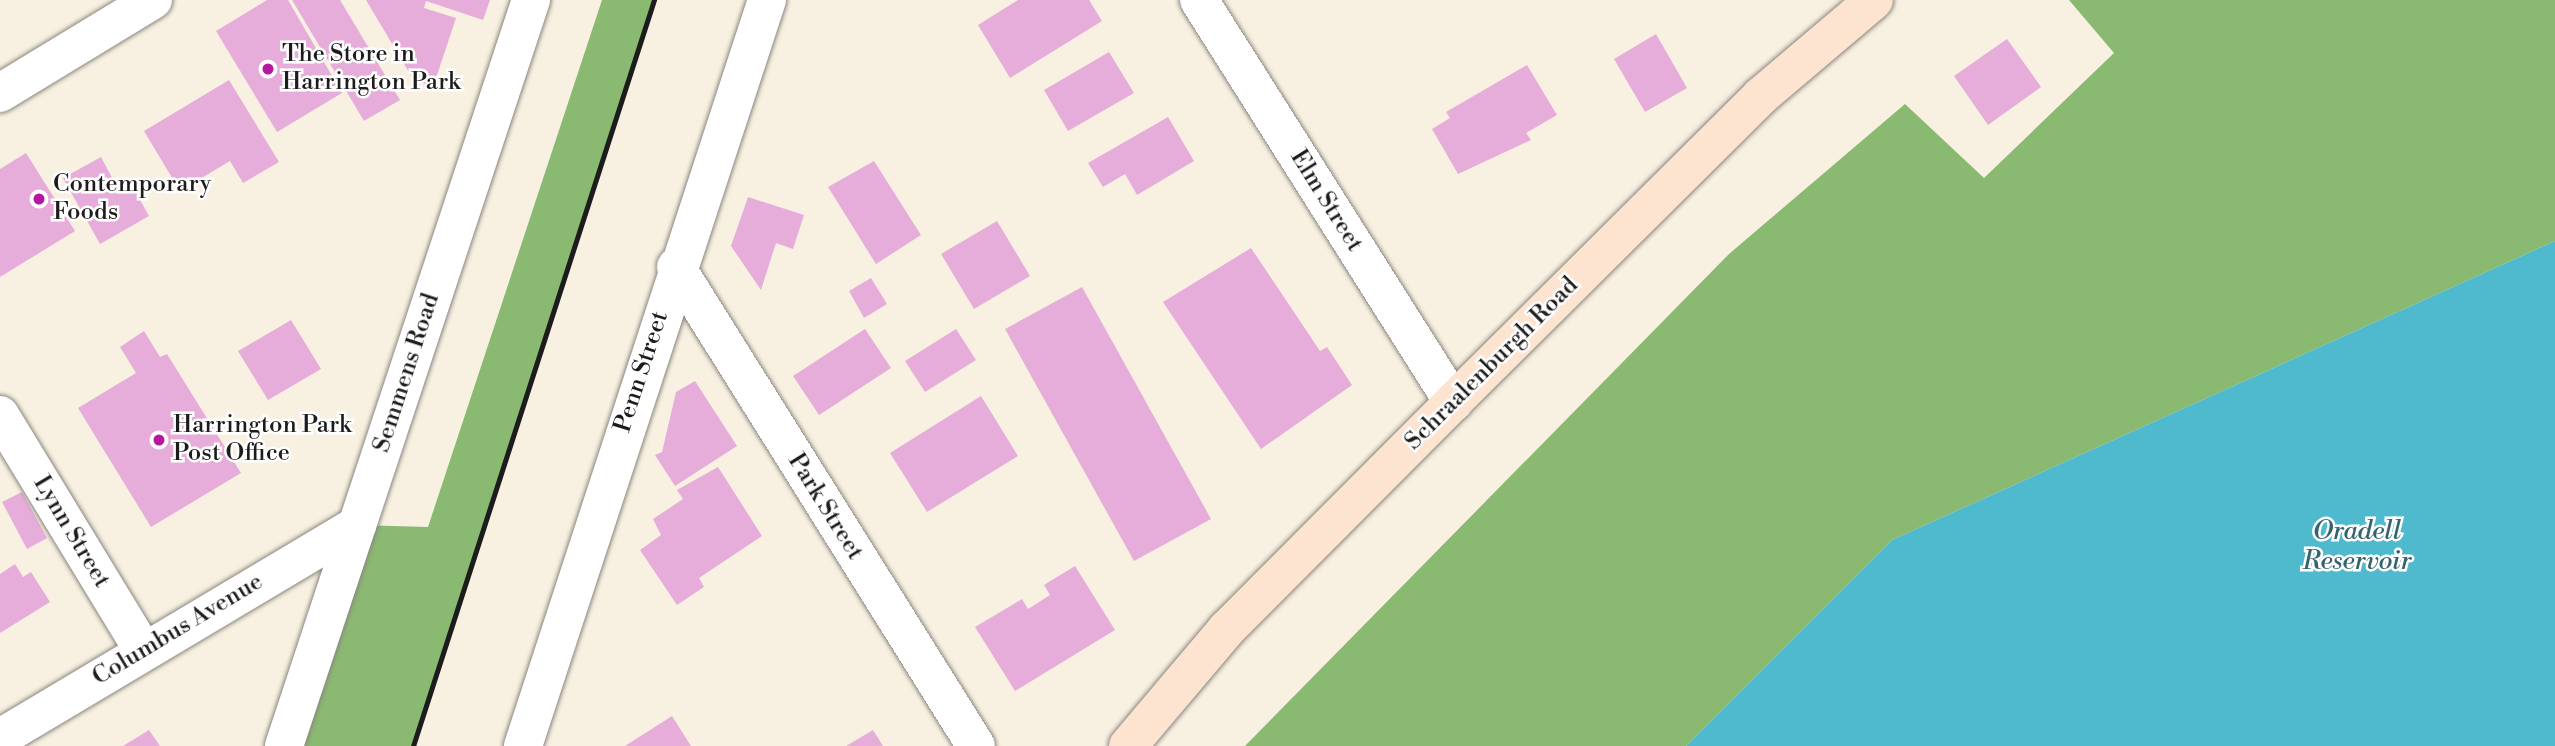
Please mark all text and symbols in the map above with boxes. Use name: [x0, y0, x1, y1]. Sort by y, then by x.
place label: The Store in Harrington Park: [282, 41, 461, 97]
marker: The Store in Harrington Park: [260, 61, 276, 77]
street label: Elm Street: [1283, 145, 1369, 257]
place label: Contemporary Foods: [53, 171, 211, 227]
marker: Contemporary Foods: [31, 191, 47, 207]
street label: Schraalenburgh Road: [1399, 271, 1585, 457]
street label: Semmens Road: [368, 290, 446, 456]
street label: Penn Street: [609, 308, 675, 436]
place label: Harrington Park Post Office: [173, 412, 352, 468]
marker: Harrington Park Post Office: [151, 432, 167, 448]
street label: Park Street: [781, 448, 869, 566]
street label: Lynn Street: [26, 471, 116, 593]
water label: Oradell Reservoir: [2303, 516, 2411, 578]
street label: Columbus Avenue: [88, 568, 268, 692]

